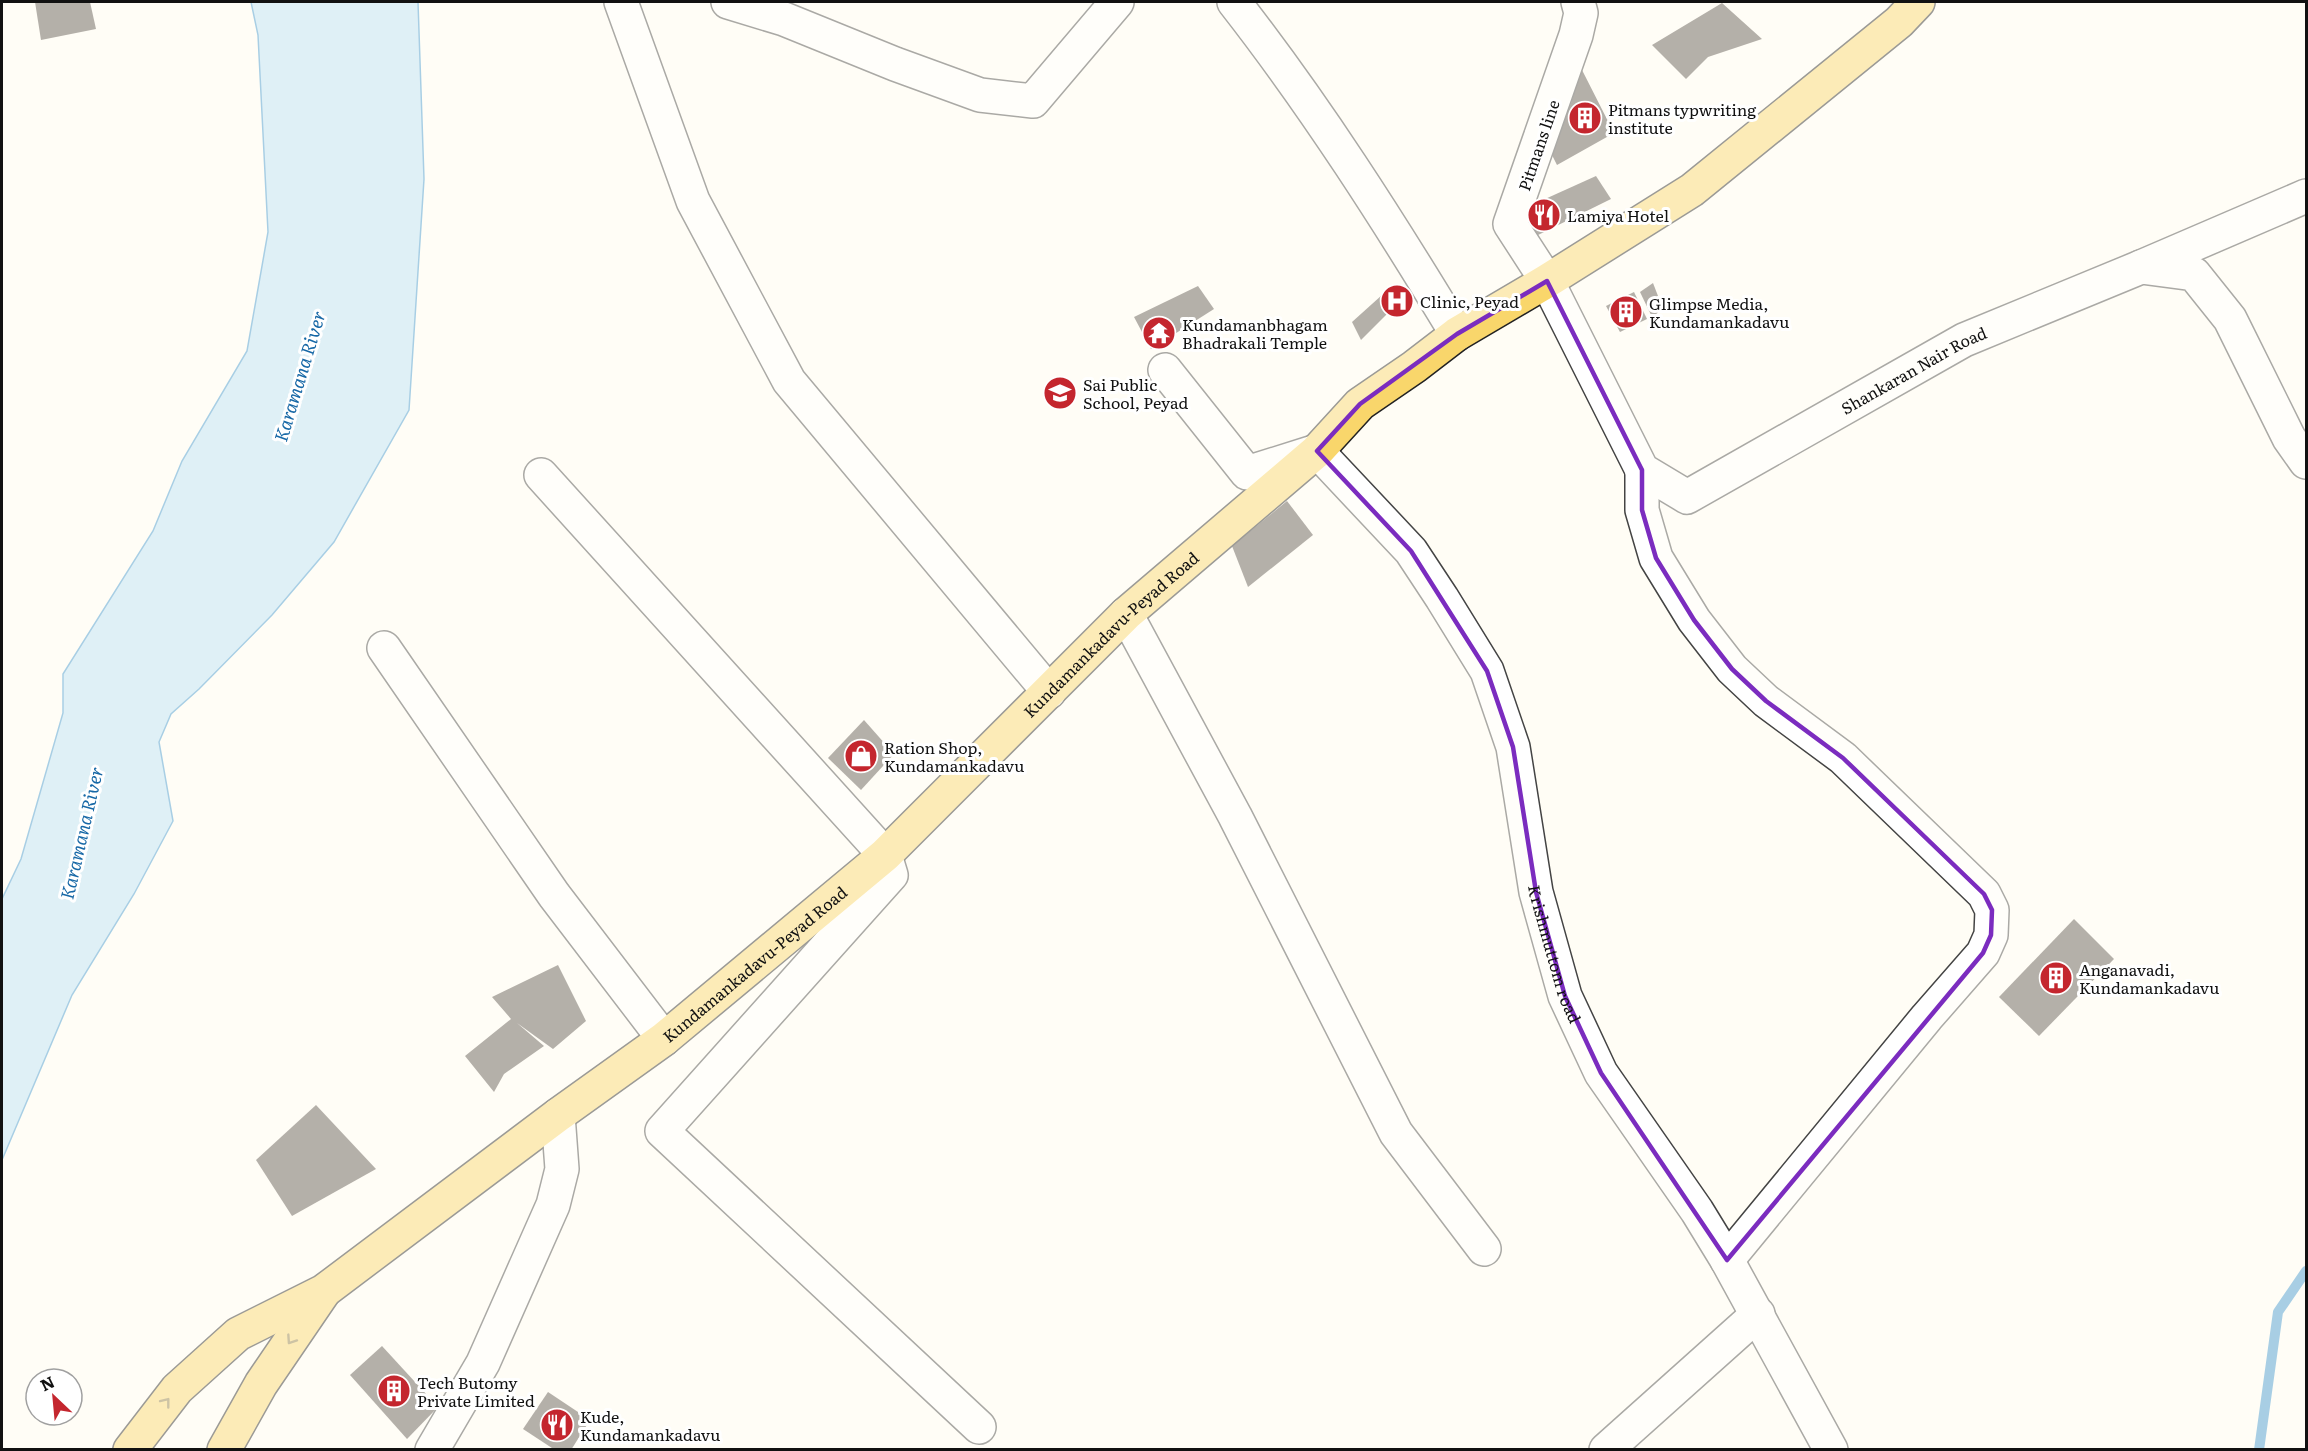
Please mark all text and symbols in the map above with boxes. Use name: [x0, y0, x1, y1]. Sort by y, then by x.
street label: Pitmans line: [1511, 96, 1565, 194]
place label: Pitmans typwriting institute: [1608, 97, 1756, 139]
building icon: Pitmans typwriting institute: [1567, 100, 1603, 136]
restaurant icon: Lamiya Hotel: [1526, 197, 1562, 233]
place label: Lamiya Hotel: [1567, 203, 1669, 227]
hospital icon: Clinic, Peyad: [1379, 283, 1415, 319]
place label: Clinic, Peyad: [1420, 289, 1519, 313]
place label: Glimpse Media, Kundamankadavu: [1649, 291, 1789, 333]
building icon: Glimpse Media, Kundamankadavu: [1608, 294, 1644, 330]
water label: Karamana River: [266, 307, 332, 445]
place label: Kundamanbhagam Bhadrakali Temple: [1182, 312, 1328, 354]
temple icon: Kundamanbhagam Bhadrakali Temple: [1141, 315, 1177, 351]
street label: Shankaran Nair Road: [1836, 320, 1990, 420]
place label: Sai Public School, Peyad: [1083, 372, 1188, 414]
school or university icon: Sai Public School, Peyad: [1042, 375, 1078, 411]
street label: Kundamankadavu-Peyad Road: [1017, 545, 1204, 723]
place label: Ration Shop, Kundamankadavu: [884, 735, 1024, 777]
shop icon: Ration Shop, Kundamankadavu: [843, 738, 879, 774]
water label: Karamana River: [53, 764, 109, 902]
street label: Kundamankadavu-Peyad Road: [657, 880, 852, 1048]
street label: Krishmuttom road: [1523, 883, 1588, 1027]
place label: Anganavadi, Kundamankadavu: [2079, 957, 2219, 999]
building icon: Anganavadi, Kundamankadavu: [2038, 960, 2074, 996]
one-way arrow: [287, 1333, 298, 1344]
north arrow: [24, 1367, 84, 1427]
text: N: [36, 1369, 58, 1396]
place label: Tech Butomy Private Limited: [417, 1370, 535, 1412]
building icon: Tech Butomy Private Limited: [376, 1373, 412, 1409]
one-way arrow: [159, 1398, 170, 1409]
place label: Kude, Kundamankadavu: [580, 1404, 720, 1446]
restaurant icon: Kude, Kundamankadavu: [539, 1407, 575, 1443]

